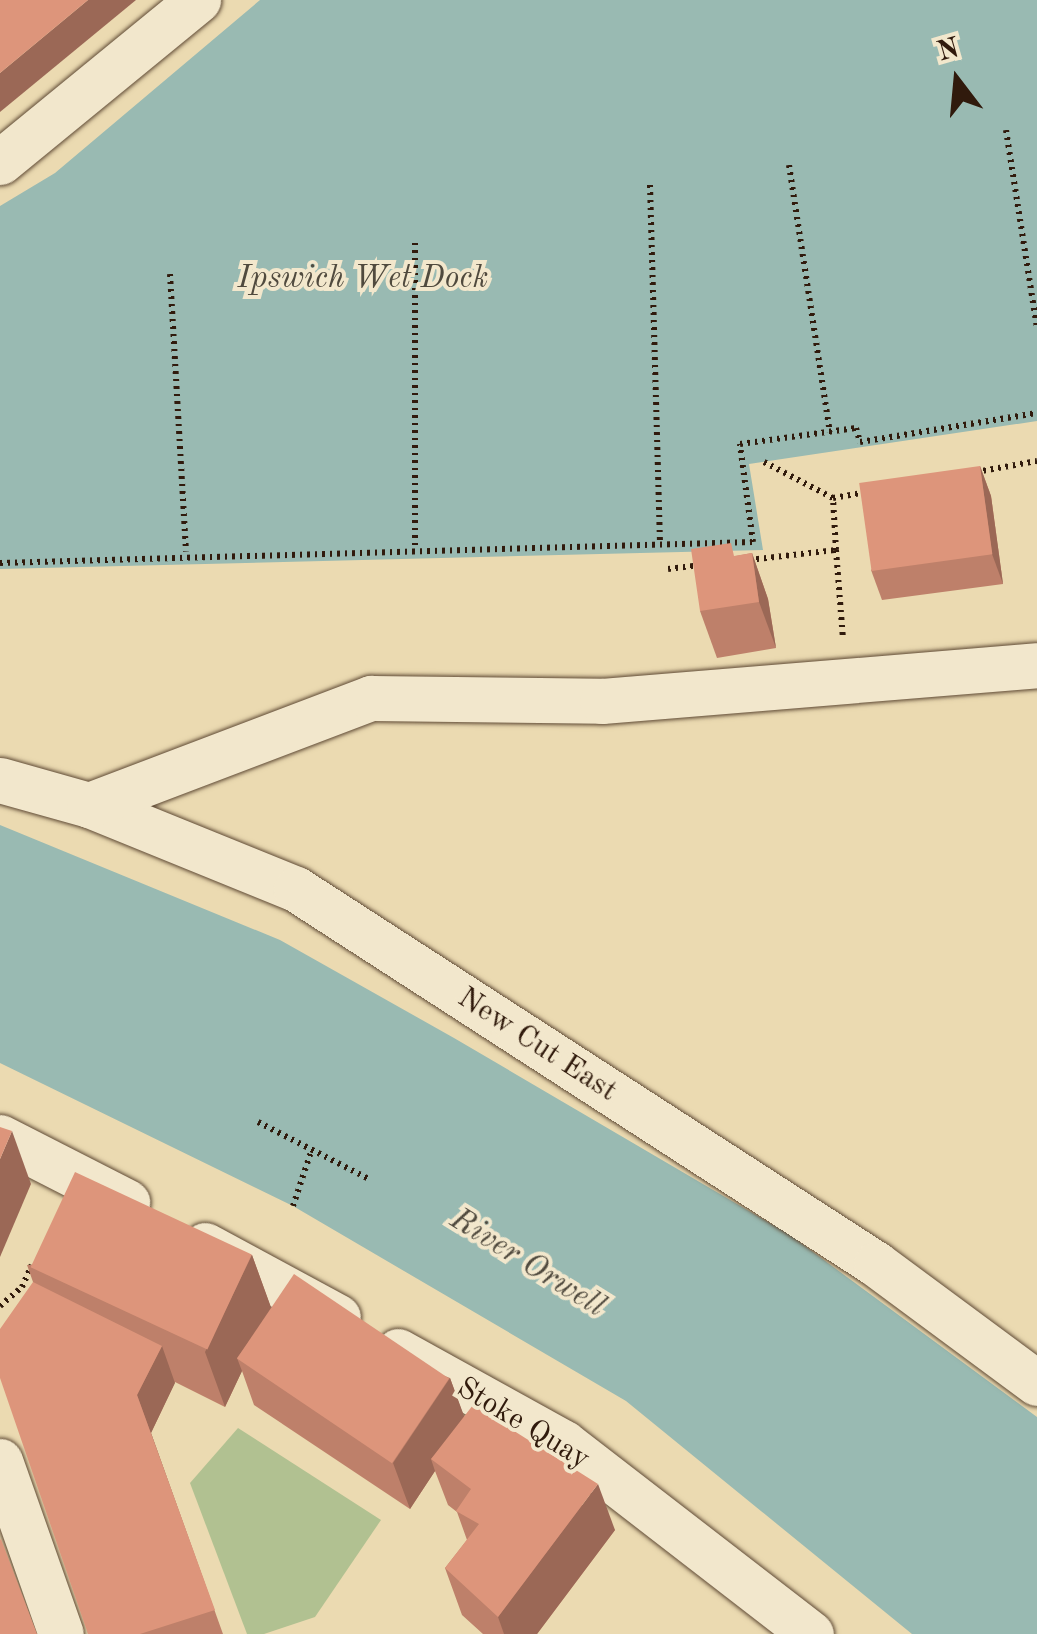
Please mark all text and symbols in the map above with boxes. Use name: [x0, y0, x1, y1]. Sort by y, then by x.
north arrow: [907, 30, 1007, 130]
text: N: [935, 35, 963, 68]
water label: Ipswich Wet Dock: [238, 260, 488, 298]
street label: New Cut East: [451, 980, 623, 1110]
water label: River Orwell: [442, 1201, 612, 1327]
street label: Stoke Quay: [450, 1370, 596, 1478]

